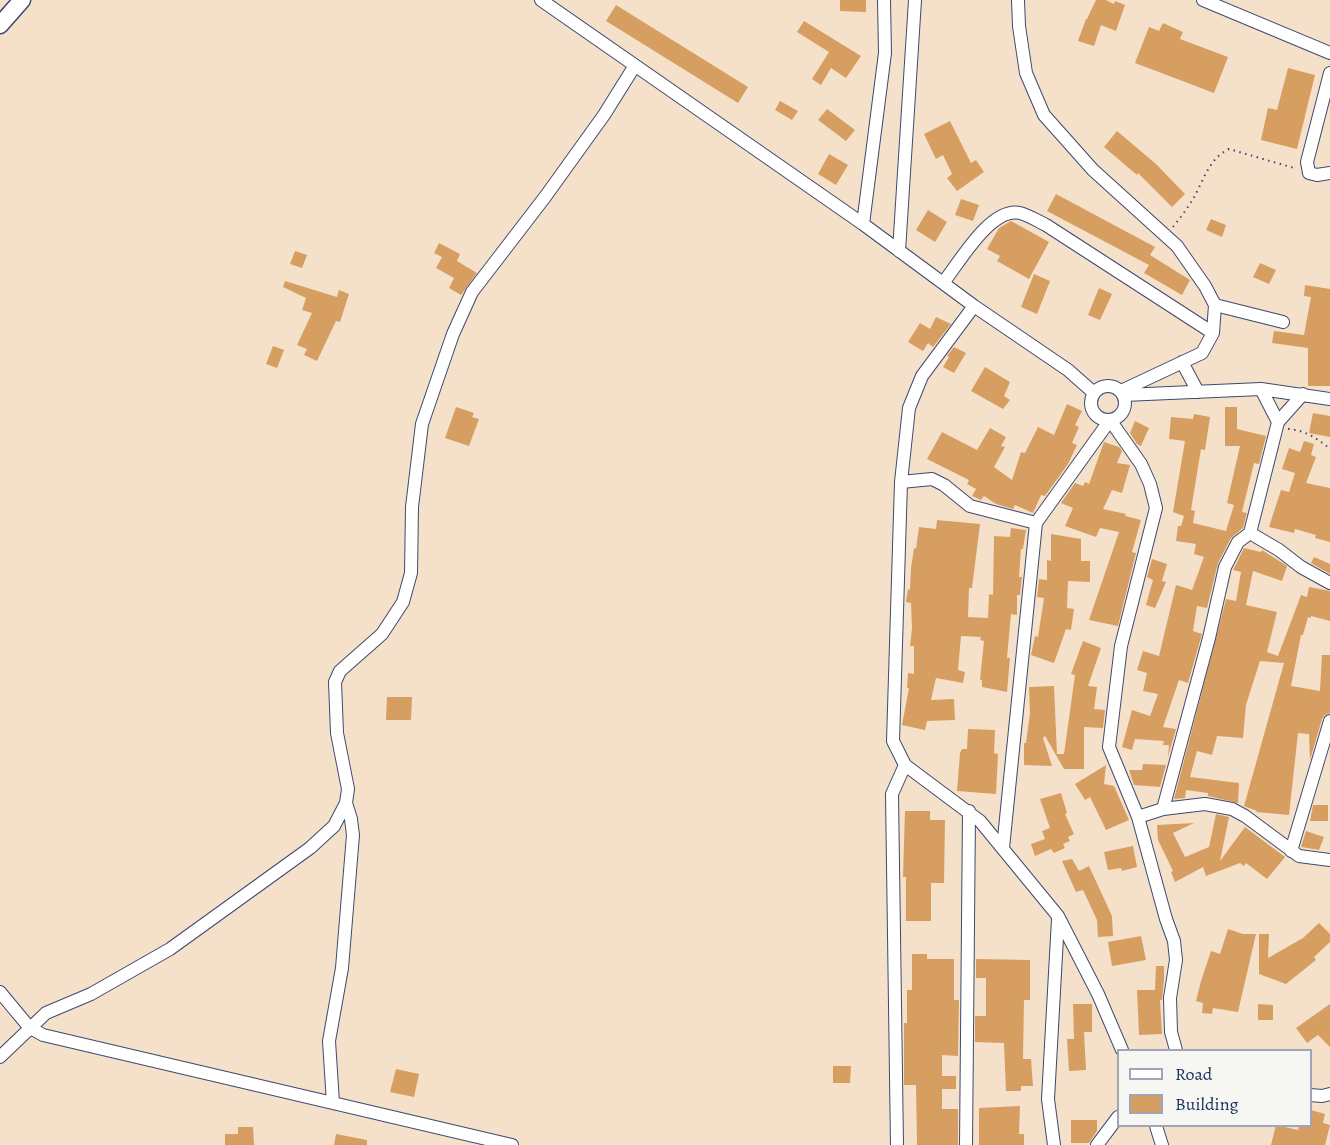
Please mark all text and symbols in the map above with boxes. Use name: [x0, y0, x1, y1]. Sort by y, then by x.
legend: [1117, 1049, 1312, 1127]
text: Road: [1175, 1062, 1212, 1086]
text: Building: [1175, 1092, 1239, 1116]

